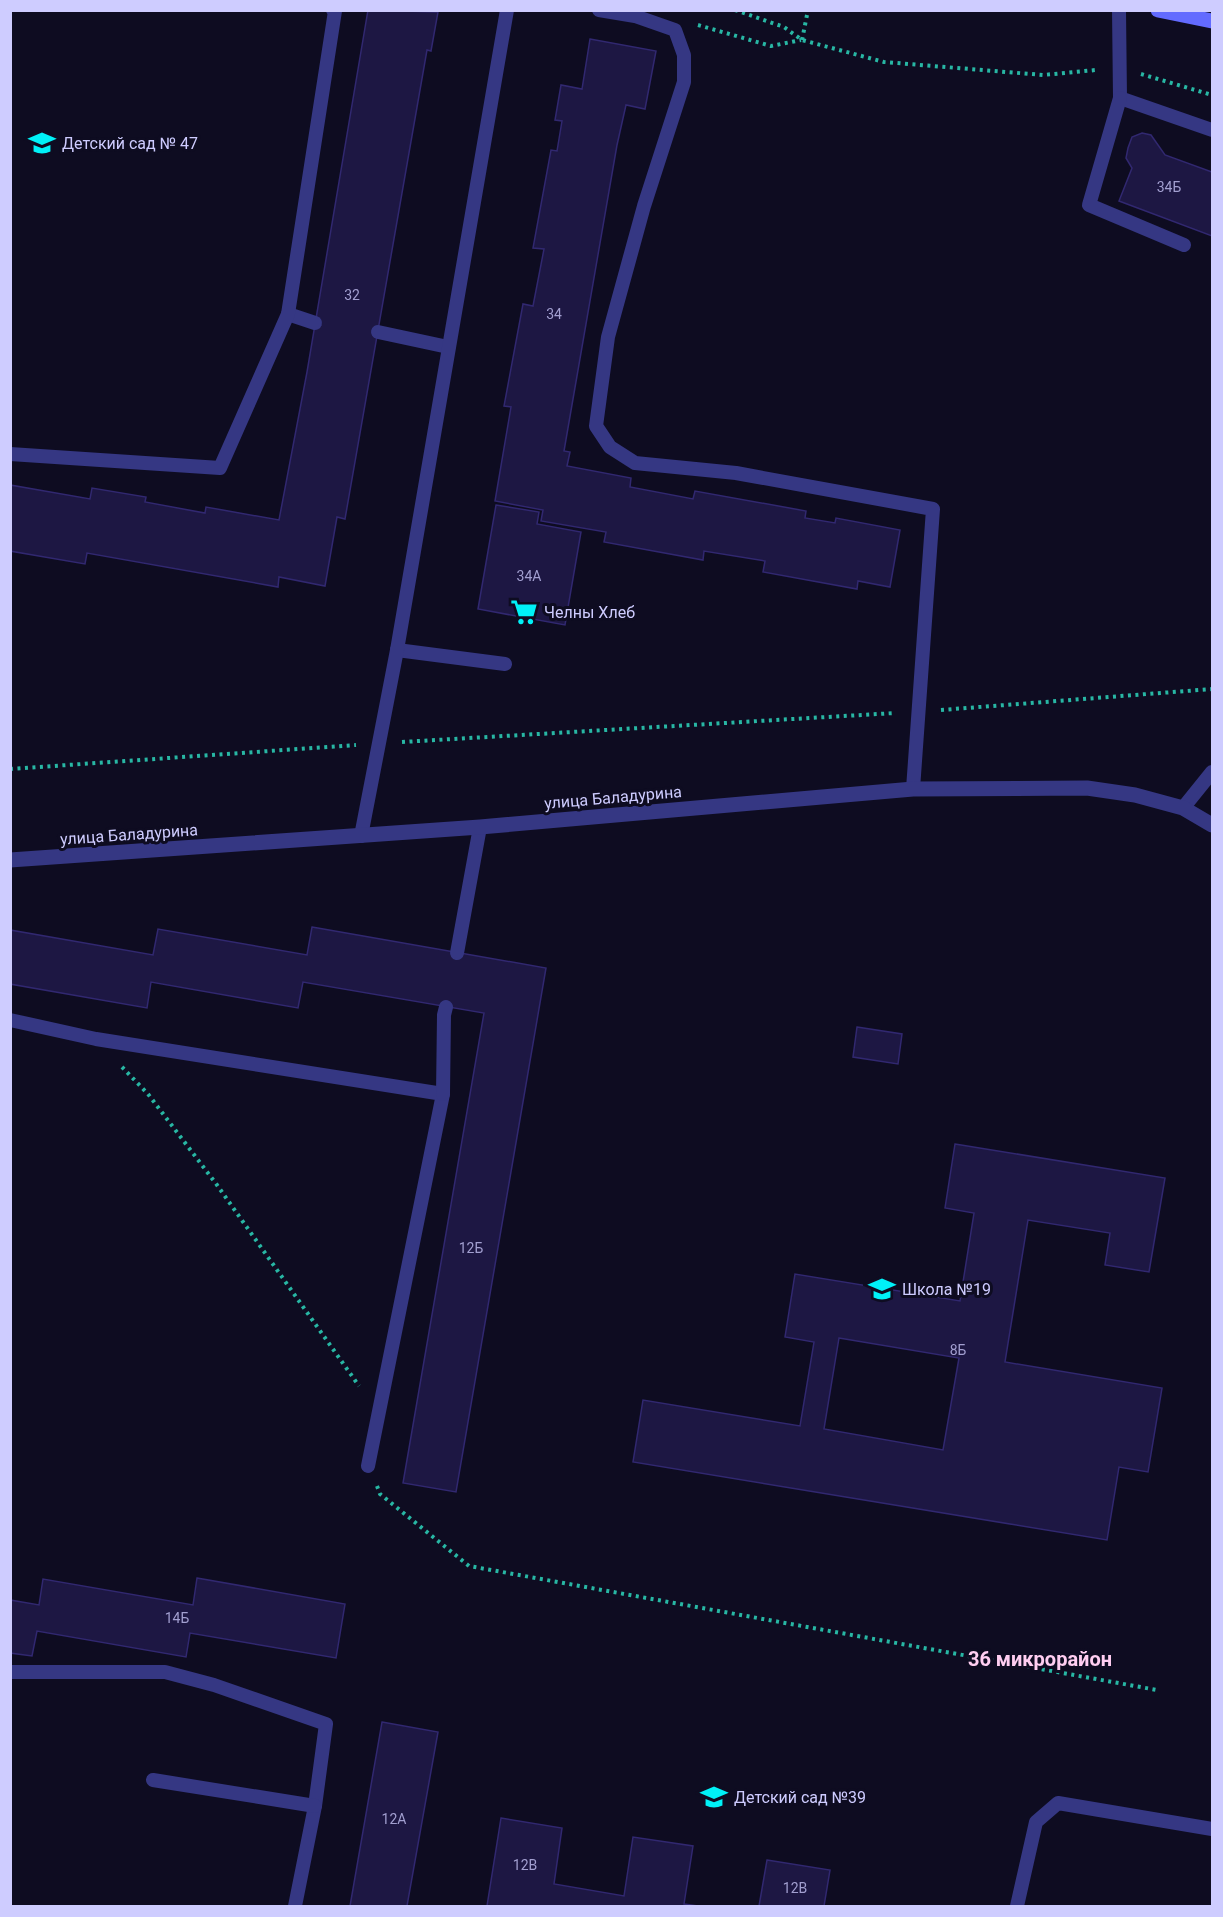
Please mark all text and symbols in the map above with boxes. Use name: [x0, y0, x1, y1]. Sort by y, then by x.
school or university icon: Детский сад № 47: [27, 128, 57, 158]
place label: Детский сад № 47: [62, 134, 198, 153]
house number: 34Б: [1157, 179, 1181, 195]
house number: 32: [344, 287, 360, 303]
house number: 34: [546, 306, 562, 322]
house number: 34А: [517, 568, 541, 584]
supermarket icon: Челны Хлеб: [509, 597, 539, 627]
place label: Челны Хлеб: [544, 603, 635, 622]
street label: улица Баладурина: [543, 782, 683, 813]
street label: улица Баладурина: [60, 820, 199, 849]
house number: 12Б: [459, 1240, 483, 1256]
school or university icon: Школа №19: [867, 1274, 897, 1304]
place label: Школа №19: [902, 1280, 991, 1299]
house number: 8Б: [950, 1342, 967, 1358]
house number: 14Б: [165, 1610, 189, 1626]
district label: 36 микрорайон: [968, 1647, 1112, 1671]
school or university icon: Детский сад №39: [699, 1782, 729, 1812]
place label: Детский сад №39: [734, 1788, 866, 1807]
house number: 12А: [382, 1811, 406, 1827]
house number: 12В: [513, 1857, 537, 1873]
house number: 12В: [783, 1880, 807, 1896]

